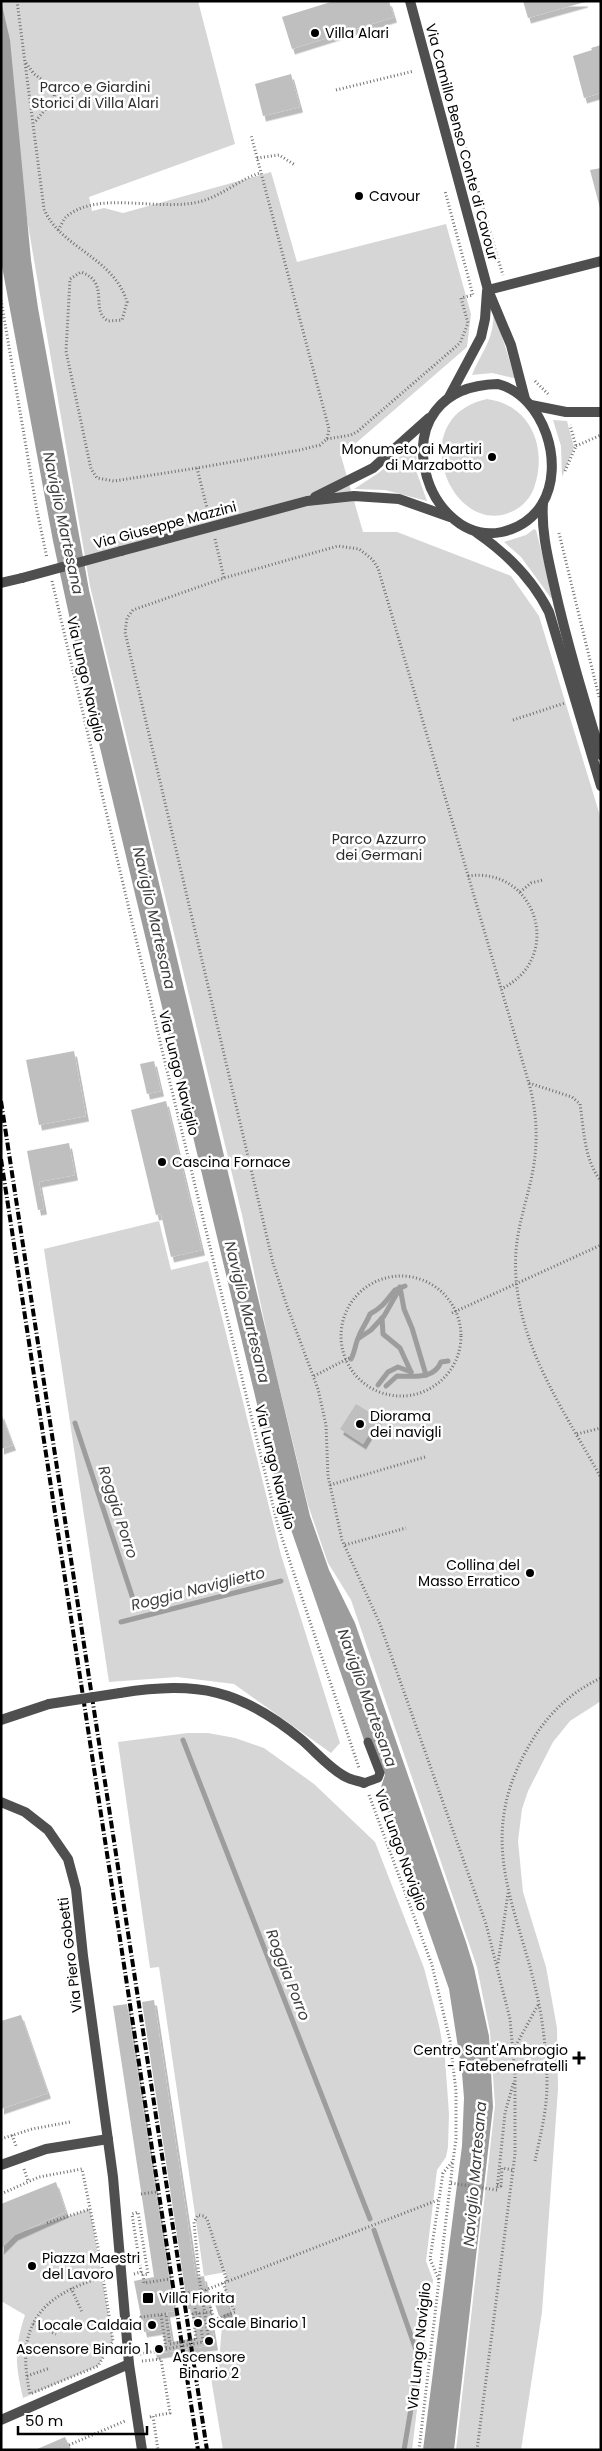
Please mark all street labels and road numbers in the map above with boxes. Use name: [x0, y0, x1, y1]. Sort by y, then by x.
street label: Via Camillo Benso Conte di Cavour: [421, 21, 503, 263]
street label: Via Giuseppe Mazzini: [91, 496, 239, 554]
street label: Via Lungo Naviglio: [62, 614, 110, 744]
street label: Via Lungo Naviglio: [154, 1008, 204, 1138]
street label: Via Lungo Naviglio: [250, 1402, 300, 1532]
street label: Via Lungo Naviglio: [370, 1786, 432, 1914]
street label: Via Piero Gobetti: [53, 1896, 87, 2014]
street label: Via Lungo Naviglio: [402, 2281, 436, 2411]

